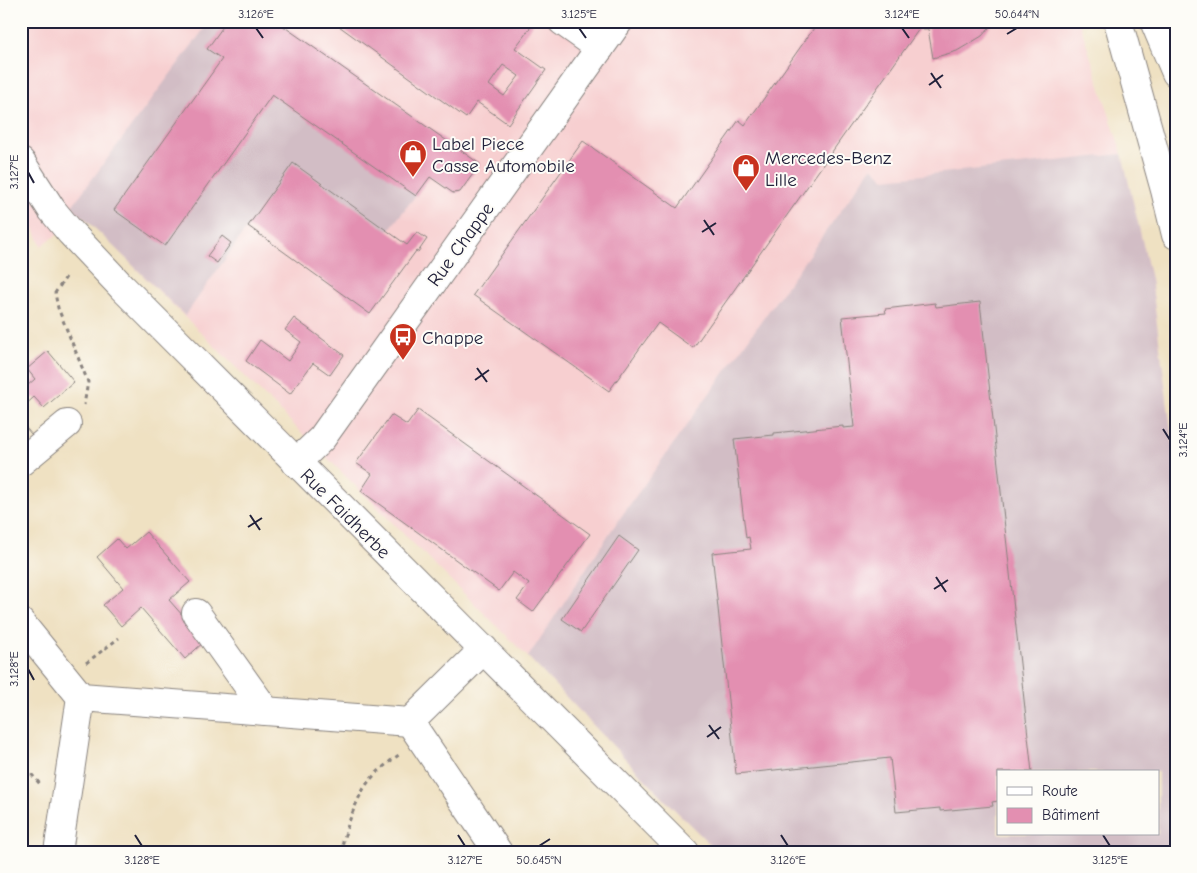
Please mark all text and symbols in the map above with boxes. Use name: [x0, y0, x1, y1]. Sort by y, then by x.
text: 3.126°E: [238, 7, 274, 21]
text: 3.125°E: [561, 7, 597, 21]
text: 3.124°E: [885, 7, 919, 21]
text: 50.644°N: [995, 7, 1039, 21]
place label: Label Piece Casse Automobile: [432, 133, 575, 177]
shop icon: Label Piece Casse Automobile: [398, 139, 428, 178]
place label: Mercedes-Benz Lille: [765, 147, 891, 191]
shop icon: Mercedes-Benz Lille: [731, 153, 761, 192]
text: 3.127°E: [7, 155, 21, 189]
street label: Rue Chappe: [423, 198, 499, 291]
bus stop icon: Chappe: [388, 322, 418, 361]
place label: Chappe: [422, 327, 483, 349]
text: 3.124°E: [1176, 423, 1190, 457]
street label: Rue Faidherbe: [296, 464, 395, 563]
text: 3.128°E: [7, 651, 21, 687]
legend: [997, 770, 1160, 836]
text: Route: [1042, 782, 1078, 800]
text: Bâtiment: [1042, 806, 1100, 824]
text: 3.128°E: [124, 853, 160, 867]
text: 3.127°E: [448, 853, 482, 867]
text: 50.645°N: [516, 853, 562, 867]
text: 3.126°E: [770, 853, 806, 867]
text: 3.125°E: [1092, 853, 1128, 867]

